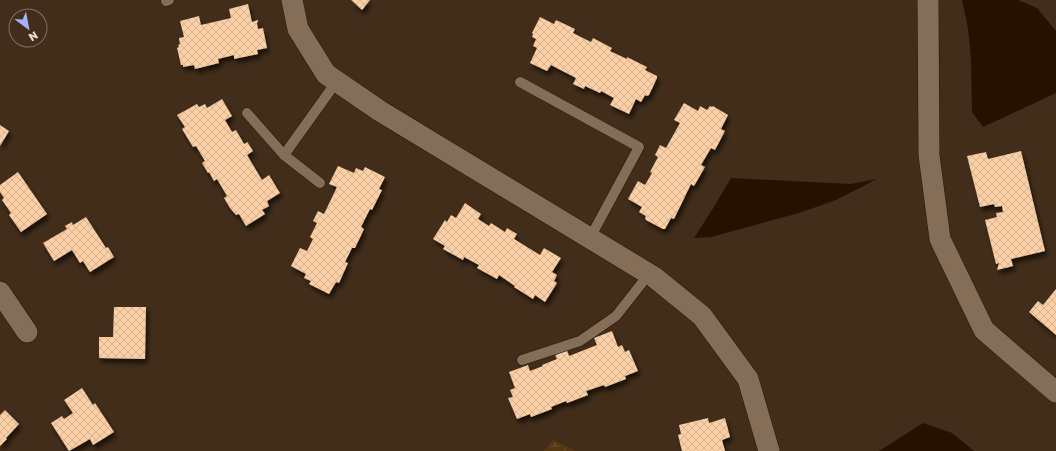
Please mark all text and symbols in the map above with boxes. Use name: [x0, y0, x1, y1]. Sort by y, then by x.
north arrow: [8, 8, 48, 48]
text: N: [27, 29, 41, 45]

